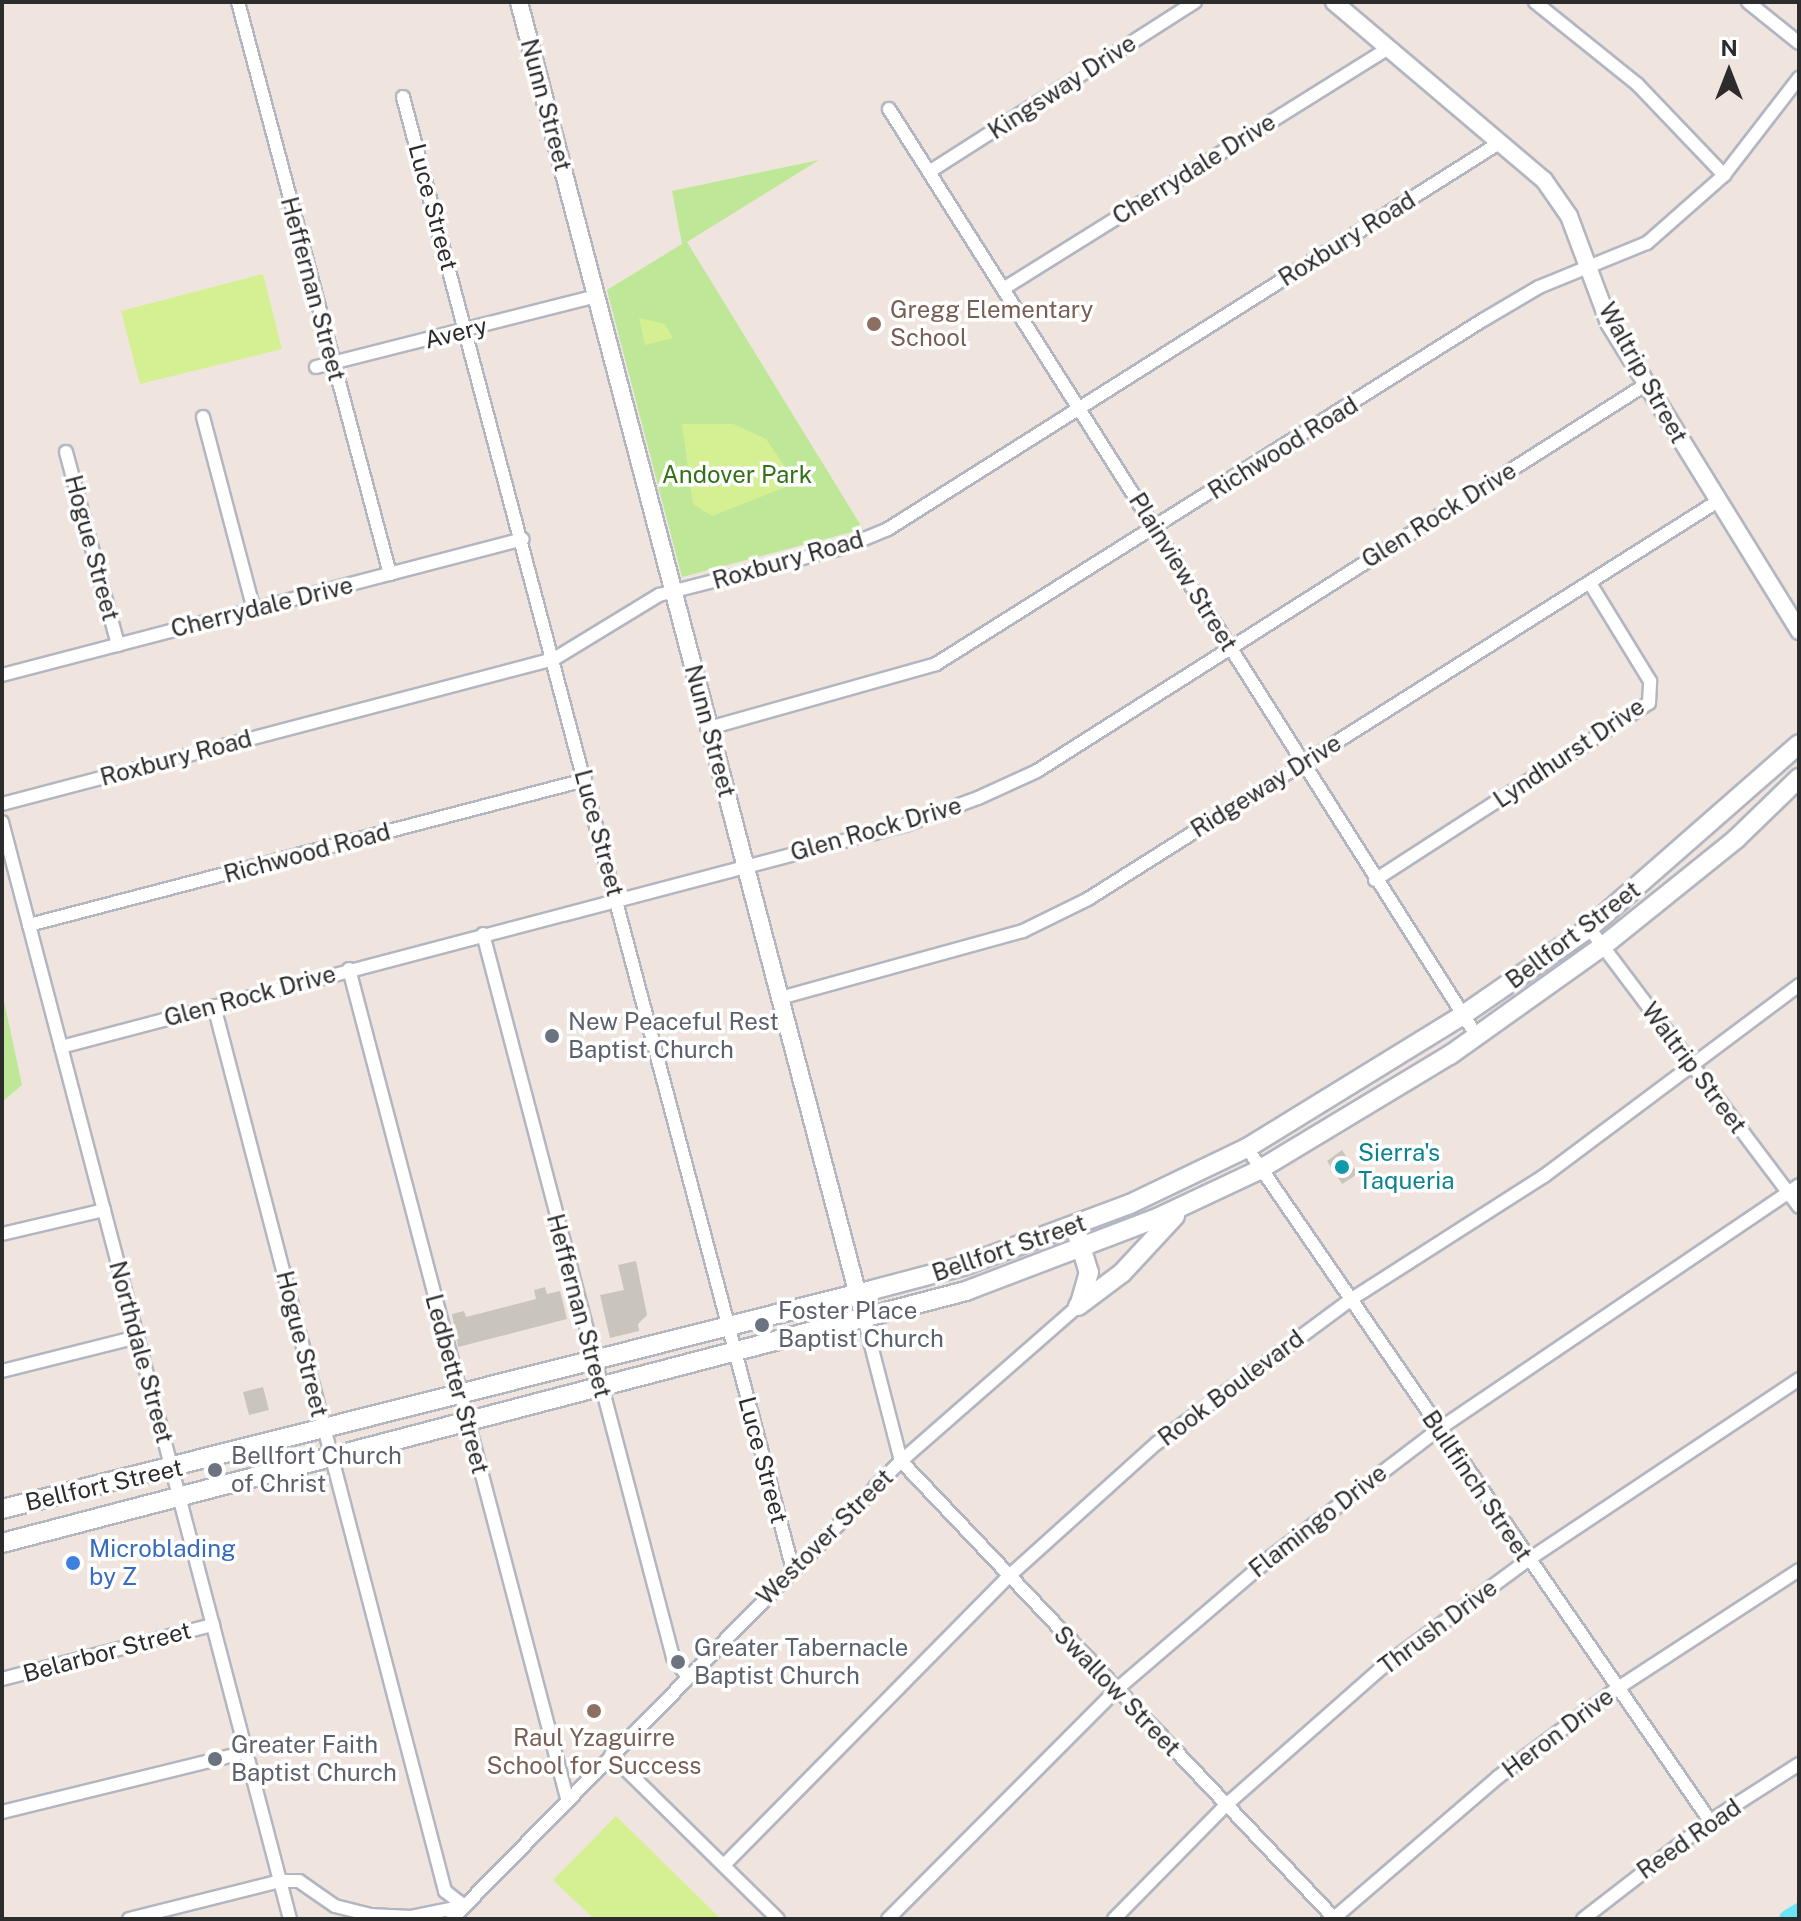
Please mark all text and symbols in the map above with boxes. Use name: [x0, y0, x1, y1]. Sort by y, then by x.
street label: Kingsway Drive: [983, 29, 1141, 145]
north arrow: [1689, 32, 1769, 112]
text: N: [1720, 35, 1738, 61]
street label: Nunn Street: [515, 36, 577, 174]
street label: Cherrydale Drive: [1107, 107, 1281, 231]
street label: Luce Street: [402, 140, 464, 274]
street label: Roxbury Road: [1273, 186, 1421, 292]
street label: Heffernan Street: [275, 194, 351, 384]
place label: Gregg Elementary School: [890, 296, 1093, 352]
street label: Waltrip Street: [1592, 298, 1694, 448]
street label: Avery: [422, 311, 490, 355]
marker: Gregg Elementary School: [865, 315, 883, 333]
street label: Richwood Road: [1203, 390, 1363, 506]
street label: Glen Rock Drive: [1357, 456, 1521, 574]
park label: Andover Park: [662, 461, 812, 489]
street label: Hogue Street: [59, 472, 125, 624]
street label: Plainview Street: [1123, 487, 1243, 657]
street label: Roxbury Road: [709, 525, 867, 595]
street label: Cherrydale Drive: [168, 570, 356, 644]
street label: Nunn Street: [679, 662, 741, 800]
street label: Lyndhurst Drive: [1488, 692, 1650, 814]
street label: Roxbury Road: [97, 724, 255, 792]
street label: Ridgeway Drive: [1186, 728, 1346, 844]
street label: Luce Street: [568, 766, 630, 900]
street label: Glen Rock Drive: [787, 791, 965, 867]
street label: Richwood Road: [221, 817, 393, 889]
street label: Bellfort Street: [1500, 875, 1646, 995]
street label: Glen Rock Drive: [161, 959, 339, 1033]
street label: Waltrip Street: [1635, 997, 1753, 1139]
place label: New Peaceful Rest Baptist Church: [568, 1008, 779, 1064]
marker: New Peaceful Rest Baptist Church: [543, 1027, 561, 1045]
place label: Sierra's Taqueria: [1358, 1139, 1455, 1195]
marker: Sierra's Taqueria: [1333, 1158, 1351, 1176]
street label: Bellfort Street: [928, 1208, 1090, 1288]
street label: Heffernan Street: [541, 1211, 617, 1401]
street label: Northdale Street: [103, 1258, 179, 1446]
street label: Hogue Street: [270, 1268, 334, 1420]
street label: Ledbetter Street: [419, 1291, 495, 1477]
place label: Foster Place Baptist Church: [778, 1297, 944, 1353]
marker: Foster Place Baptist Church: [753, 1316, 771, 1334]
street label: Rook Boulevard: [1153, 1324, 1309, 1452]
street label: Luce Street: [732, 1393, 794, 1527]
street label: Bullfinch Street: [1416, 1405, 1538, 1567]
place label: Bellfort Church of Christ: [231, 1442, 402, 1498]
street label: Bellfort Street: [23, 1453, 185, 1517]
street label: Flamingo Drive: [1243, 1458, 1393, 1584]
marker: Bellfort Church of Christ: [206, 1461, 224, 1479]
street label: Westover Street: [751, 1463, 899, 1611]
place label: Microblading by Z: [89, 1535, 236, 1591]
marker: Microblading by Z: [64, 1554, 82, 1572]
street label: Thrush Drive: [1373, 1573, 1503, 1681]
street label: Belarbor Street: [20, 1616, 194, 1688]
street label: Swallow Street: [1048, 1620, 1186, 1762]
place label: Greater Tabernacle Baptist Church: [694, 1634, 908, 1690]
marker: Greater Tabernacle Baptist Church: [669, 1653, 687, 1671]
street label: Heron Drive: [1497, 1682, 1619, 1784]
marker: Raul Yzaguirre School for Success: [585, 1702, 603, 1720]
place label: Raul Yzaguirre School for Success: [487, 1724, 701, 1780]
place label: Greater Faith Baptist Church: [231, 1731, 397, 1787]
marker: Greater Faith Baptist Church: [206, 1750, 224, 1768]
street label: Reed Road: [1632, 1793, 1746, 1885]

